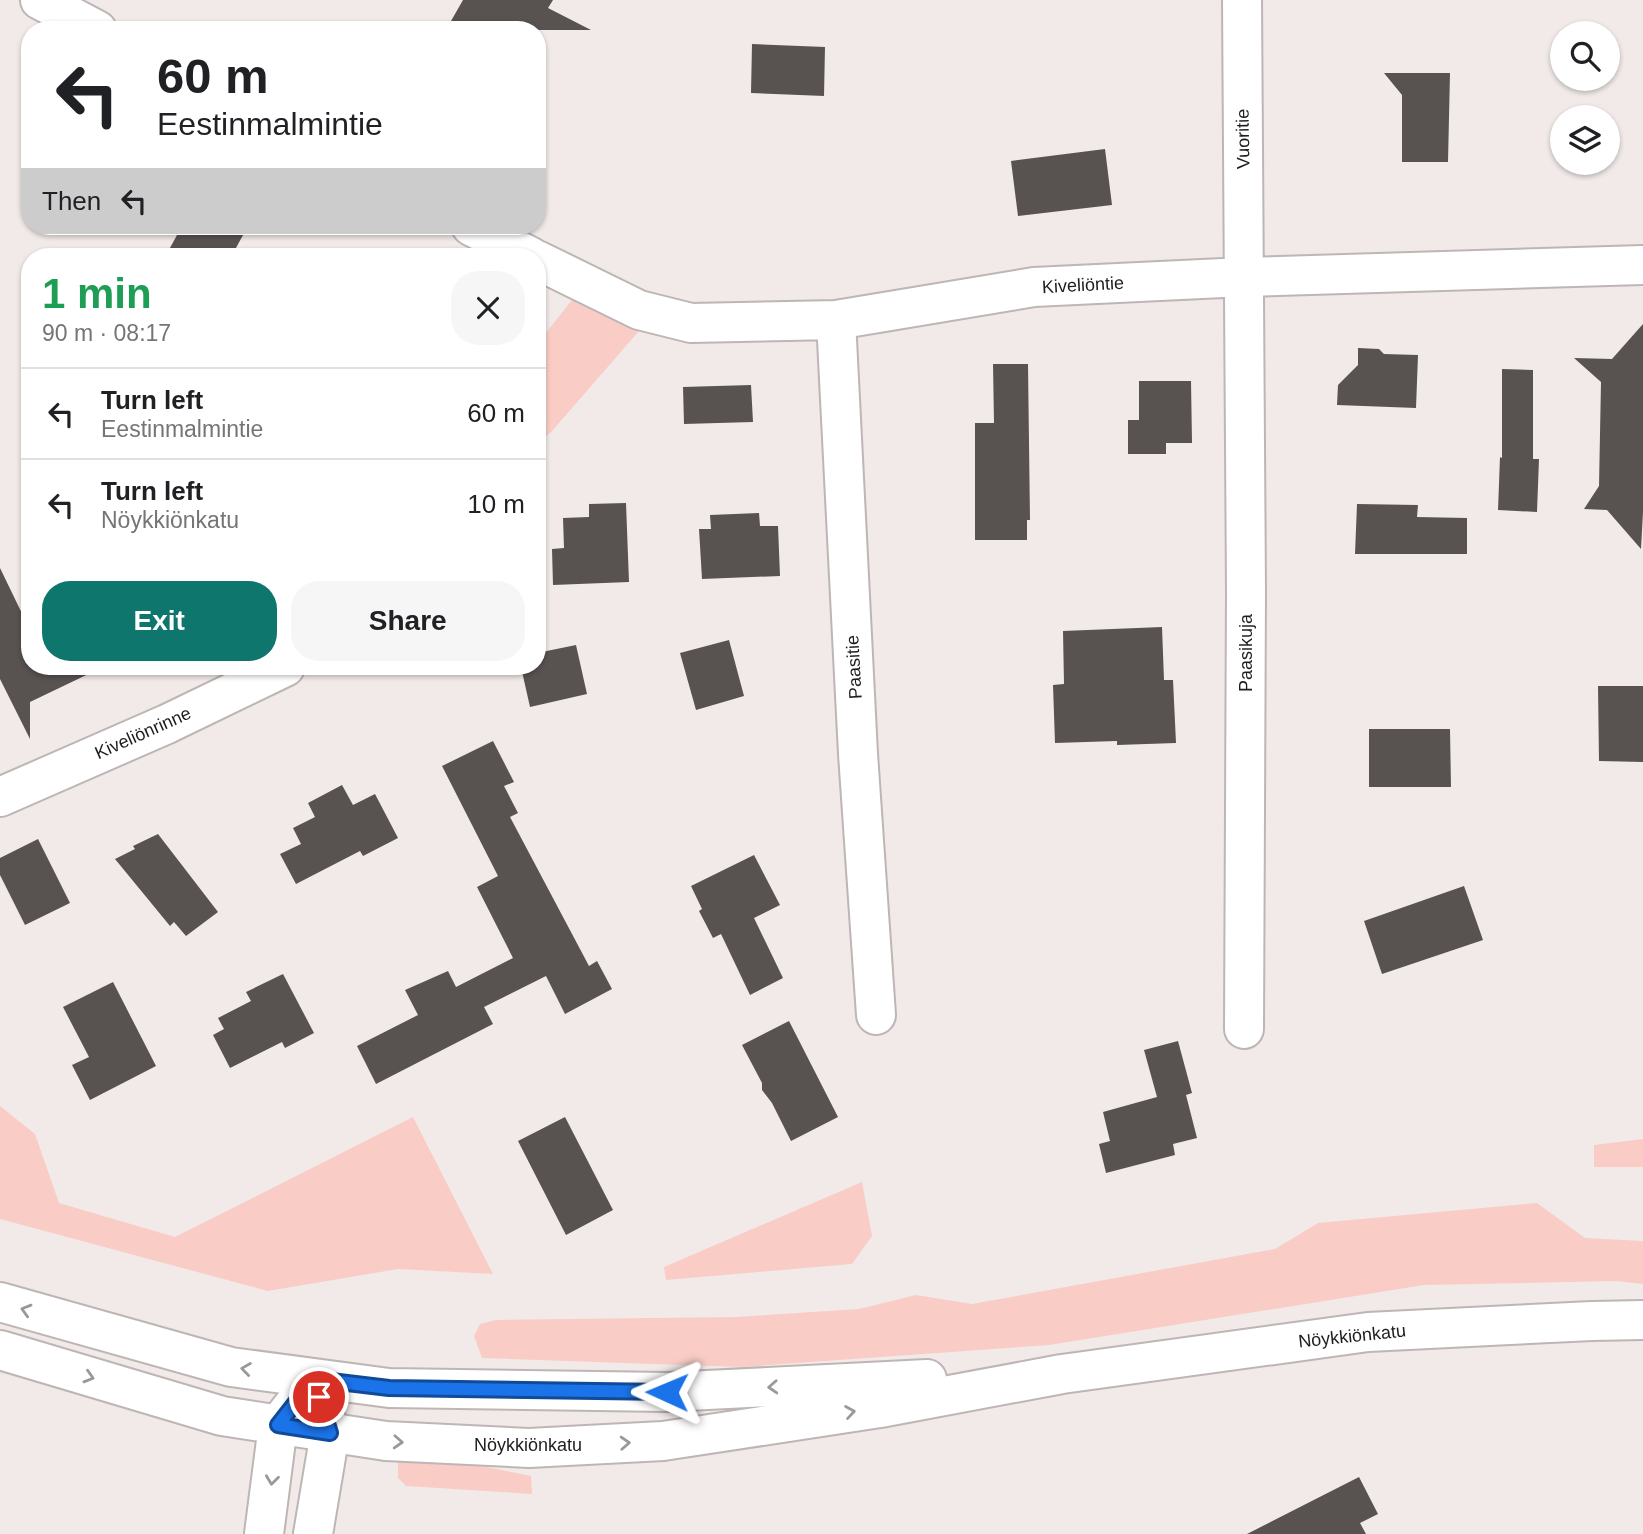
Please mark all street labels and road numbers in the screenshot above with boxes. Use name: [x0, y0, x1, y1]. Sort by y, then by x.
street label: Vuoritie: [1232, 109, 1254, 169]
street label: Kiveliöntie: [1042, 273, 1124, 297]
street label: Paasikuja: [1236, 613, 1256, 692]
street label: Paasitie: [842, 634, 866, 700]
street label: Kiveliönrinne: [92, 703, 194, 763]
street label: Nöykkiönkatu: [1297, 1320, 1407, 1352]
street label: Nöykkiönkatu: [474, 1435, 582, 1455]

